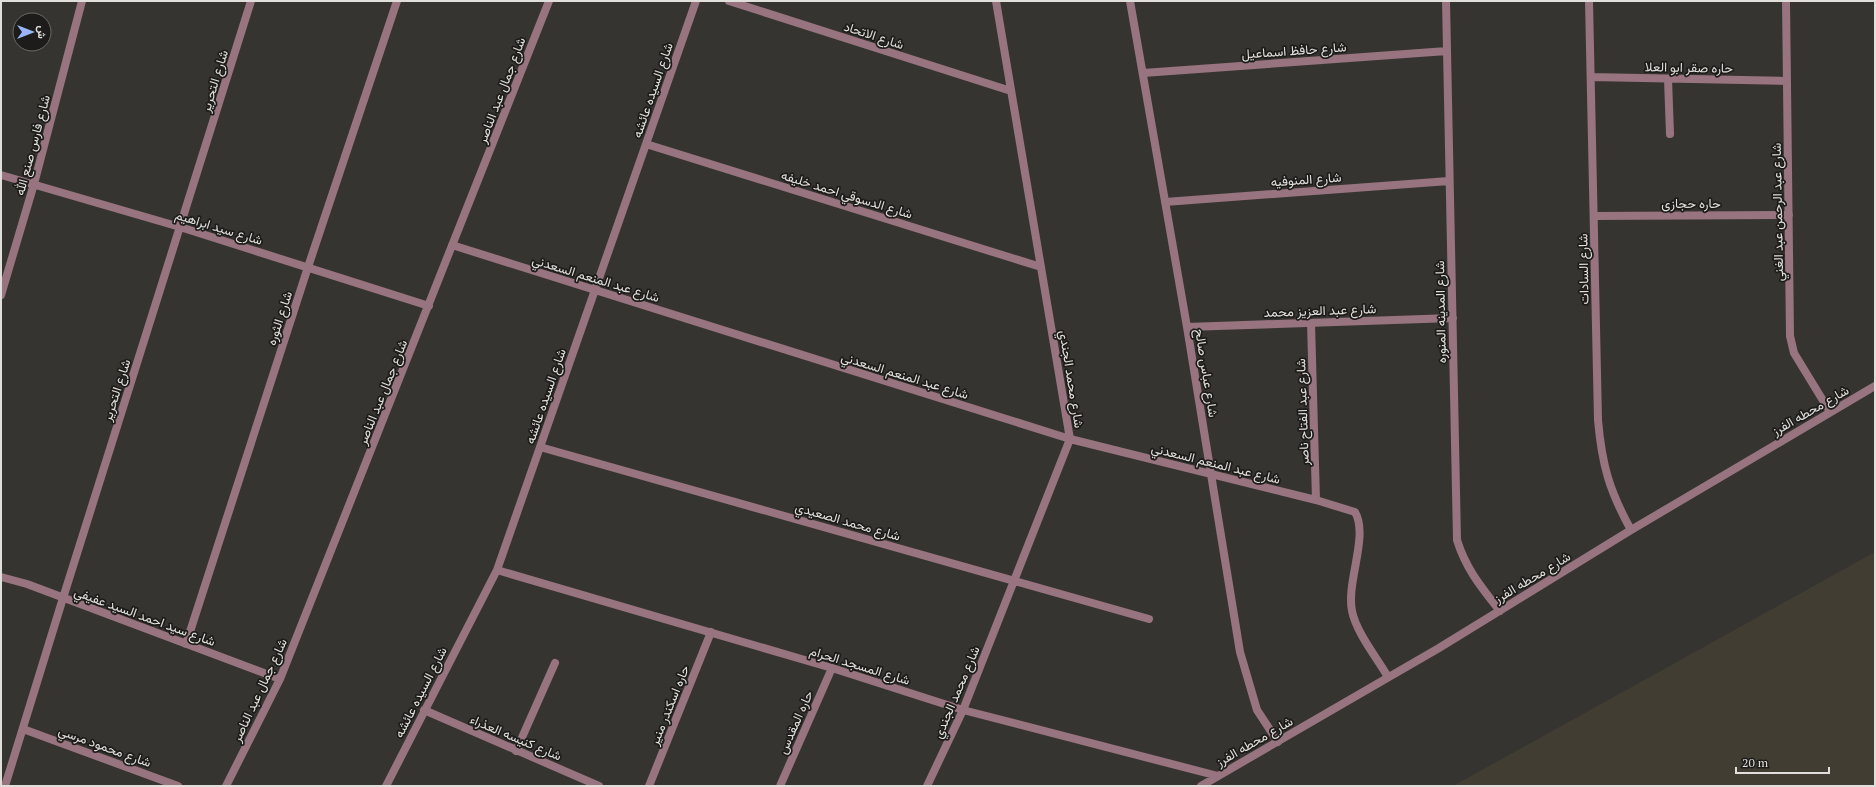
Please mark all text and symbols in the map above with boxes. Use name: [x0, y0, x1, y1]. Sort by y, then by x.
north arrow: [12, 12, 52, 52]
street label: شارع الاتحاد: [841, 17, 906, 54]
text: ش: [35, 25, 49, 39]
street label: شارع جمال عبد الناصر: [472, 34, 530, 147]
street label: شارع حافظ اسماعيل: [1241, 37, 1347, 64]
street label: شارع السيده عائشه: [627, 40, 678, 140]
street label: شارع التحرير: [196, 48, 233, 116]
street label: حاره صقر ابو العلا: [1645, 57, 1733, 77]
street label: شارع فارس صنع الله: [10, 93, 55, 197]
street label: شارع عبد الرحمن عبد الغني: [1767, 143, 1789, 281]
street label: شارع الدسوقي احمد خليفه: [778, 165, 915, 224]
street label: شارع المنوفيه: [1270, 168, 1342, 191]
street label: حاره حجازى: [1661, 194, 1721, 212]
street label: شارع سيد ابراهيم: [173, 205, 265, 250]
street label: شارع السادات: [1573, 233, 1594, 305]
street label: شارع عبد المنعم السعدني: [530, 250, 662, 308]
street label: شارع المدينه المنوره: [1430, 261, 1451, 363]
street label: شارع الثوره: [262, 289, 297, 348]
street label: شارع عبد العزيز محمد: [1263, 299, 1377, 322]
street label: شارع عباس صالح: [1190, 327, 1223, 419]
street label: شارع محمد الجندي: [1053, 329, 1089, 429]
street label: شارع جمال عبد الناصر: [352, 337, 412, 449]
street label: شارع السيده عائشه: [520, 346, 571, 446]
street label: شارع عبد المنعم السعدني: [839, 347, 971, 405]
street label: شارع التحرير: [97, 357, 135, 425]
street label: شارع عبد الفتاح ناصر: [1291, 358, 1314, 467]
street label: شارع محطه الفرز: [1767, 381, 1852, 441]
street label: شارع عبد المنعم السعدني: [1149, 438, 1282, 490]
street label: شارع محمد الصعيدي: [793, 497, 903, 547]
street label: شارع محطه الفرز: [1490, 547, 1574, 608]
street label: شارع سيد احمد السيد عفيفي: [71, 582, 218, 652]
street label: شارع جمال عبد الناصر: [227, 635, 292, 746]
street label: شارع المسجد الحرام: [807, 641, 912, 690]
street label: شارع السيده عائشه: [389, 643, 452, 741]
street label: شارع محمد الجندي: [928, 643, 985, 742]
street label: حاره اسكندر منير: [644, 662, 693, 749]
street label: حاره المقدس: [773, 687, 817, 757]
street label: شارع كنيسه العذراء: [467, 710, 565, 765]
street label: شارع محطه الفرز: [1211, 712, 1296, 772]
street label: شارع محمود مرسي: [56, 721, 154, 773]
scale bar: [1736, 749, 1829, 775]
text: 20 m: [1742, 755, 1769, 770]

